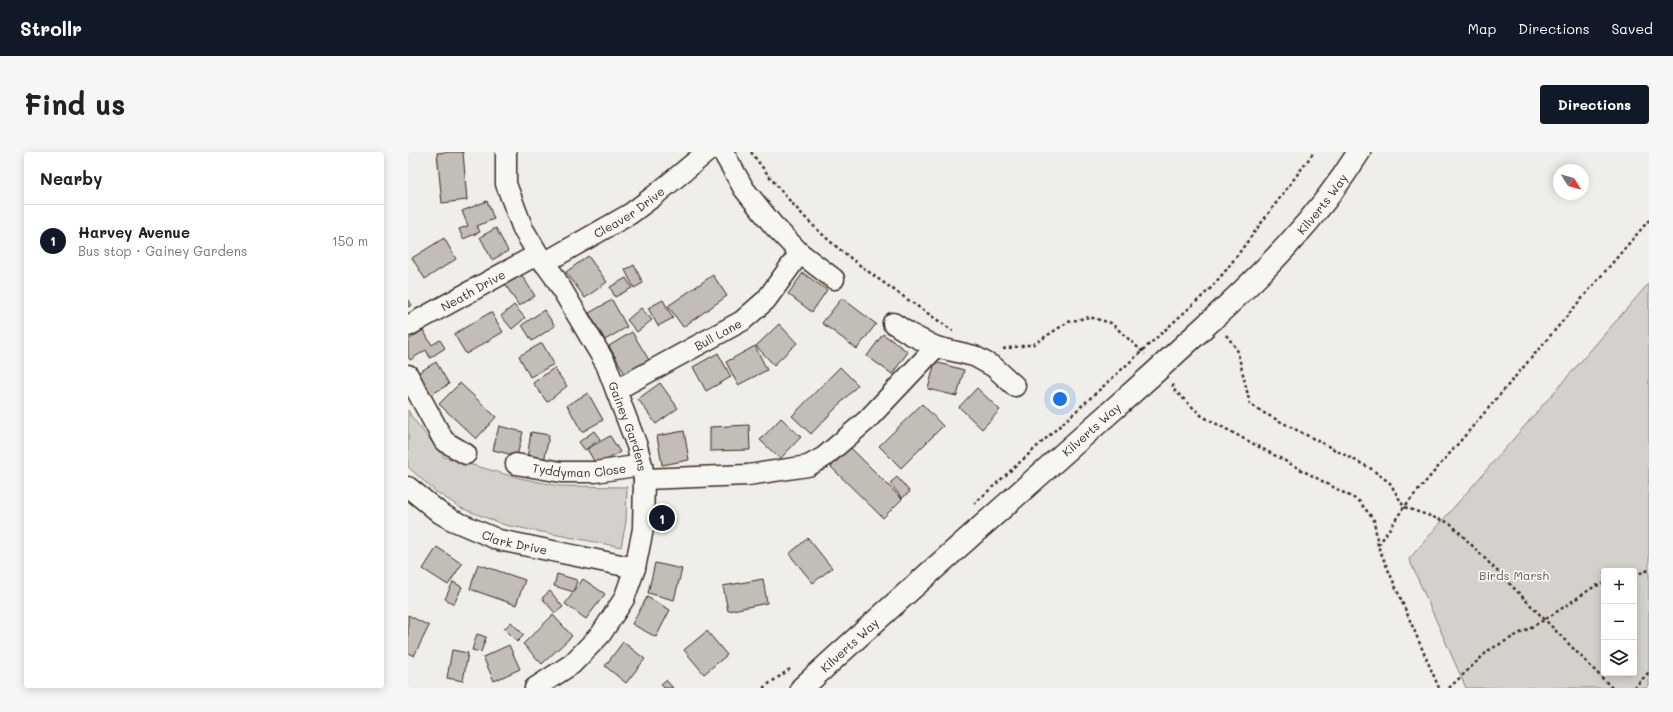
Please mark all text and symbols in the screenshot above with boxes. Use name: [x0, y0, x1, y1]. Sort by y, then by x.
text: Strollr: [20, 16, 82, 41]
text: Map: [1468, 19, 1496, 38]
text: Directions: [1518, 19, 1589, 38]
text: Saved: [1611, 19, 1653, 38]
button: Directions: [1540, 85, 1649, 124]
text: Find us: [24, 86, 125, 122]
north arrow: [1553, 164, 1589, 200]
text: Nearby: [40, 167, 102, 189]
street label: Kilverts Way: [1293, 170, 1351, 238]
street label: Cleaver Drive: [590, 183, 668, 241]
text: Harvey Avenue: [78, 222, 190, 242]
text: 1: [50, 232, 56, 249]
text: 150 m: [332, 232, 368, 249]
text: Bus stop · Gainey Gardens: [78, 242, 247, 259]
street label: Neath Drive: [438, 266, 508, 314]
street label: Bull Lane: [691, 315, 744, 354]
street label: Gainey Gardens: [605, 379, 651, 472]
your location: [1050, 389, 1070, 409]
street label: Kilverts Way: [1058, 399, 1124, 459]
street label: Tyddyman Close: [531, 459, 627, 480]
pin: 1: [649, 503, 675, 533]
street label: Clark Drive: [480, 526, 549, 558]
park label: Birds Marsh: [1479, 567, 1549, 583]
map controls: [1601, 568, 1637, 676]
button: +: [1601, 568, 1637, 604]
button: −: [1601, 604, 1637, 640]
street label: Kilverts Way: [817, 614, 882, 675]
button: layers: [1601, 640, 1637, 676]

